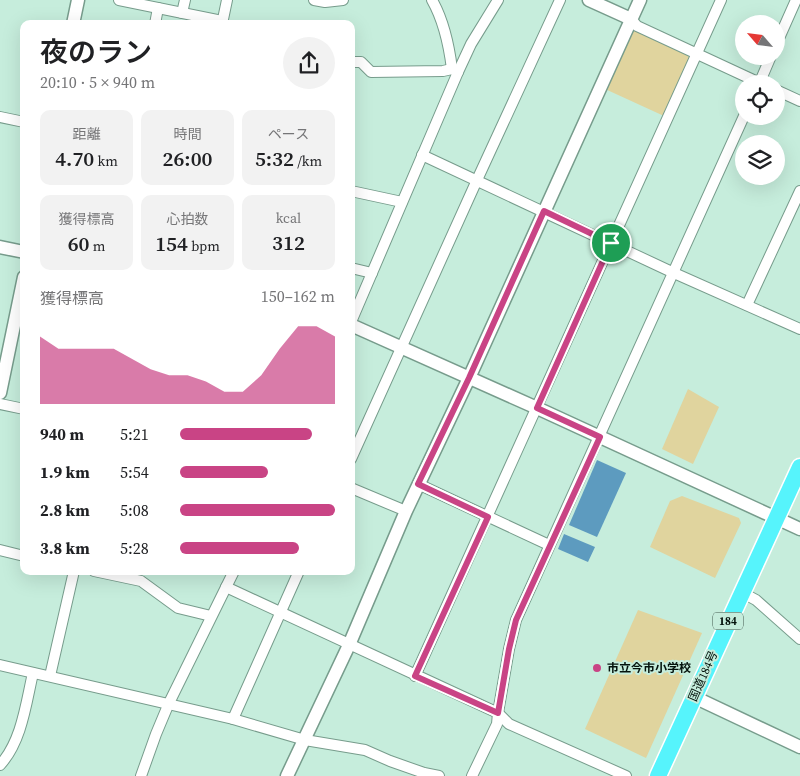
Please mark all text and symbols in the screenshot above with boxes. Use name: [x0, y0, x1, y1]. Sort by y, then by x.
north arrow: [735, 15, 785, 65]
map controls: [735, 15, 785, 185]
text: 夜のラン: [40, 33, 152, 71]
button: share: [283, 37, 335, 89]
text: 20:10 · 5 × 940 m: [40, 71, 155, 93]
button: locate: [735, 75, 785, 125]
text: 距離: [73, 124, 101, 144]
text: 時間: [174, 124, 202, 144]
text: ペース: [268, 124, 309, 144]
button: layers: [735, 135, 785, 185]
text: 4.70: [55, 144, 94, 173]
text: 26:00: [163, 144, 212, 173]
text: 5:32: [255, 144, 294, 173]
text: km: [94, 151, 118, 171]
text: /km: [294, 151, 322, 171]
text: kcal: [276, 208, 301, 228]
text: 獲得標高: [59, 209, 115, 229]
text: 心拍数: [167, 209, 209, 229]
pin: [590, 222, 632, 264]
text: 312: [272, 228, 305, 257]
text: 60: [68, 229, 89, 258]
text: 154: [155, 229, 188, 258]
icon: arrive: [597, 229, 625, 257]
text: m: [89, 236, 105, 256]
text: bpm: [188, 236, 220, 256]
text: 150–162 m: [261, 285, 335, 307]
text: 獲得標高: [40, 287, 104, 309]
text: 940 m: [40, 423, 84, 445]
text: 5:21: [120, 423, 149, 445]
text: 1.9 km: [40, 461, 90, 483]
text: 5:54: [120, 461, 149, 483]
text: 2.8 km: [40, 499, 90, 521]
text: 5:08: [120, 499, 149, 521]
text: 3.8 km: [40, 537, 90, 559]
text: 5:28: [120, 537, 149, 559]
road number: 184: [713, 612, 743, 630]
street label: 国道184号: [685, 648, 721, 704]
place label: 市立今市小学校: [607, 660, 691, 676]
marker: 市立今市小学校: [591, 662, 603, 674]

